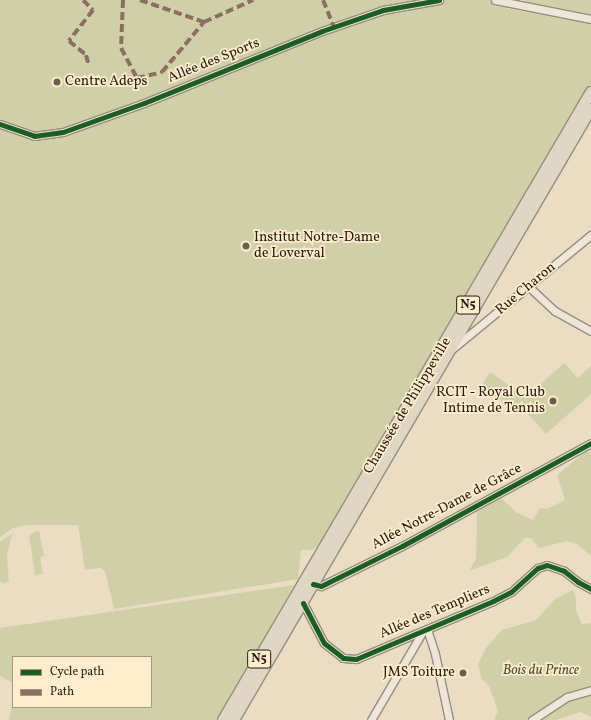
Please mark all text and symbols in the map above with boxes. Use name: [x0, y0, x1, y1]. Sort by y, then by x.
street label: Allée des Sports: [166, 35, 262, 87]
place label: Centre Adeps: [65, 74, 147, 90]
marker: Centre Adeps: [52, 77, 62, 87]
place label: Institut Notre-Dame de Loverval: [254, 230, 380, 262]
marker: Institut Notre-Dame de Loverval: [241, 241, 251, 251]
street label: Rue Charon: [493, 259, 559, 319]
road number: N5: [456, 294, 480, 316]
street label: Chaussée de Philippeville: [361, 335, 455, 477]
place label: RCIT - Royal Club Intime de Tennis: [435, 385, 545, 418]
marker: RCIT - Royal Club Intime de Tennis: [548, 396, 558, 406]
street label: Allée Notre-Dame de Grâce: [369, 460, 525, 554]
street label: Allée des Templiers: [377, 581, 493, 643]
road number: N5: [247, 648, 271, 670]
legend: [12, 656, 152, 708]
park label: Bois du Prince: [503, 663, 579, 679]
text: Cycle path: [50, 664, 105, 680]
place label: JMS Toiture: [383, 665, 455, 681]
marker: JMS Toiture: [458, 668, 468, 678]
text: Path: [50, 684, 74, 700]

